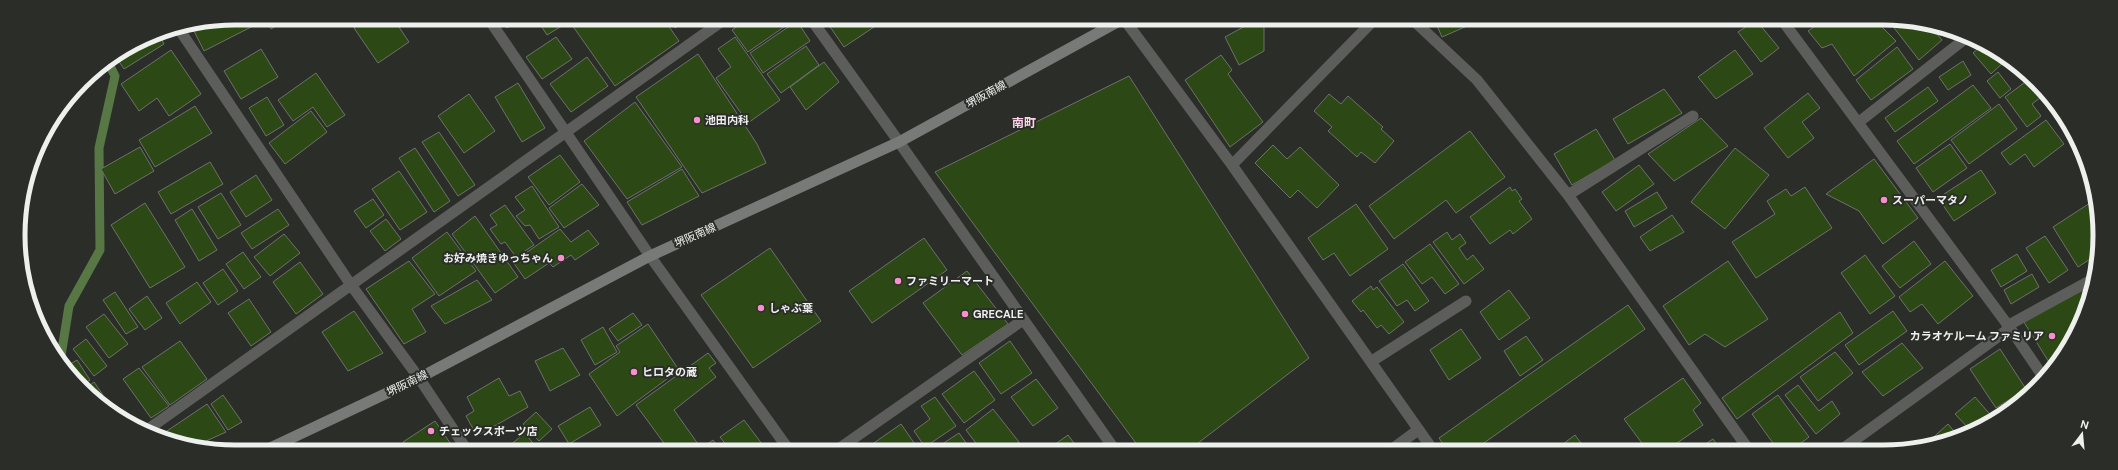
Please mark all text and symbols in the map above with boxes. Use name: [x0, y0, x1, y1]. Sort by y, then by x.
street label: 堺阪南線: [963, 77, 1009, 111]
place label: 池田内科: [705, 113, 749, 127]
marker: 池田内科: [692, 115, 702, 125]
district label: 南町: [1012, 115, 1036, 131]
place label: スーパーマタノ: [1892, 193, 1969, 207]
marker: スーパーマタノ: [1879, 195, 1889, 205]
street label: 堺阪南線: [672, 220, 718, 250]
place label: お好み焼きゆっちゃん: [443, 251, 553, 265]
marker: お好み焼きゆっちゃん: [556, 253, 566, 263]
place label: ファミリーマート: [906, 274, 994, 288]
marker: ファミリーマート: [893, 276, 903, 286]
place label: しゃぶ葉: [769, 301, 813, 315]
marker: しゃぶ葉: [756, 303, 766, 313]
place label: GRECALE: [973, 307, 1023, 321]
marker: GRECALE: [960, 309, 970, 319]
place label: カラオケルーム ファミリア: [1910, 329, 2044, 343]
marker: カラオケルーム ファミリア: [2047, 331, 2057, 341]
place label: ヒロタの蔵: [642, 365, 697, 379]
street label: 堺阪南線: [384, 367, 430, 399]
marker: ヒロタの蔵: [629, 367, 639, 377]
north arrow: [2062, 414, 2102, 454]
text: N: [2079, 417, 2091, 432]
place label: チェックスポーツ店: [439, 424, 537, 438]
marker: チェックスポーツ店: [426, 426, 436, 436]

